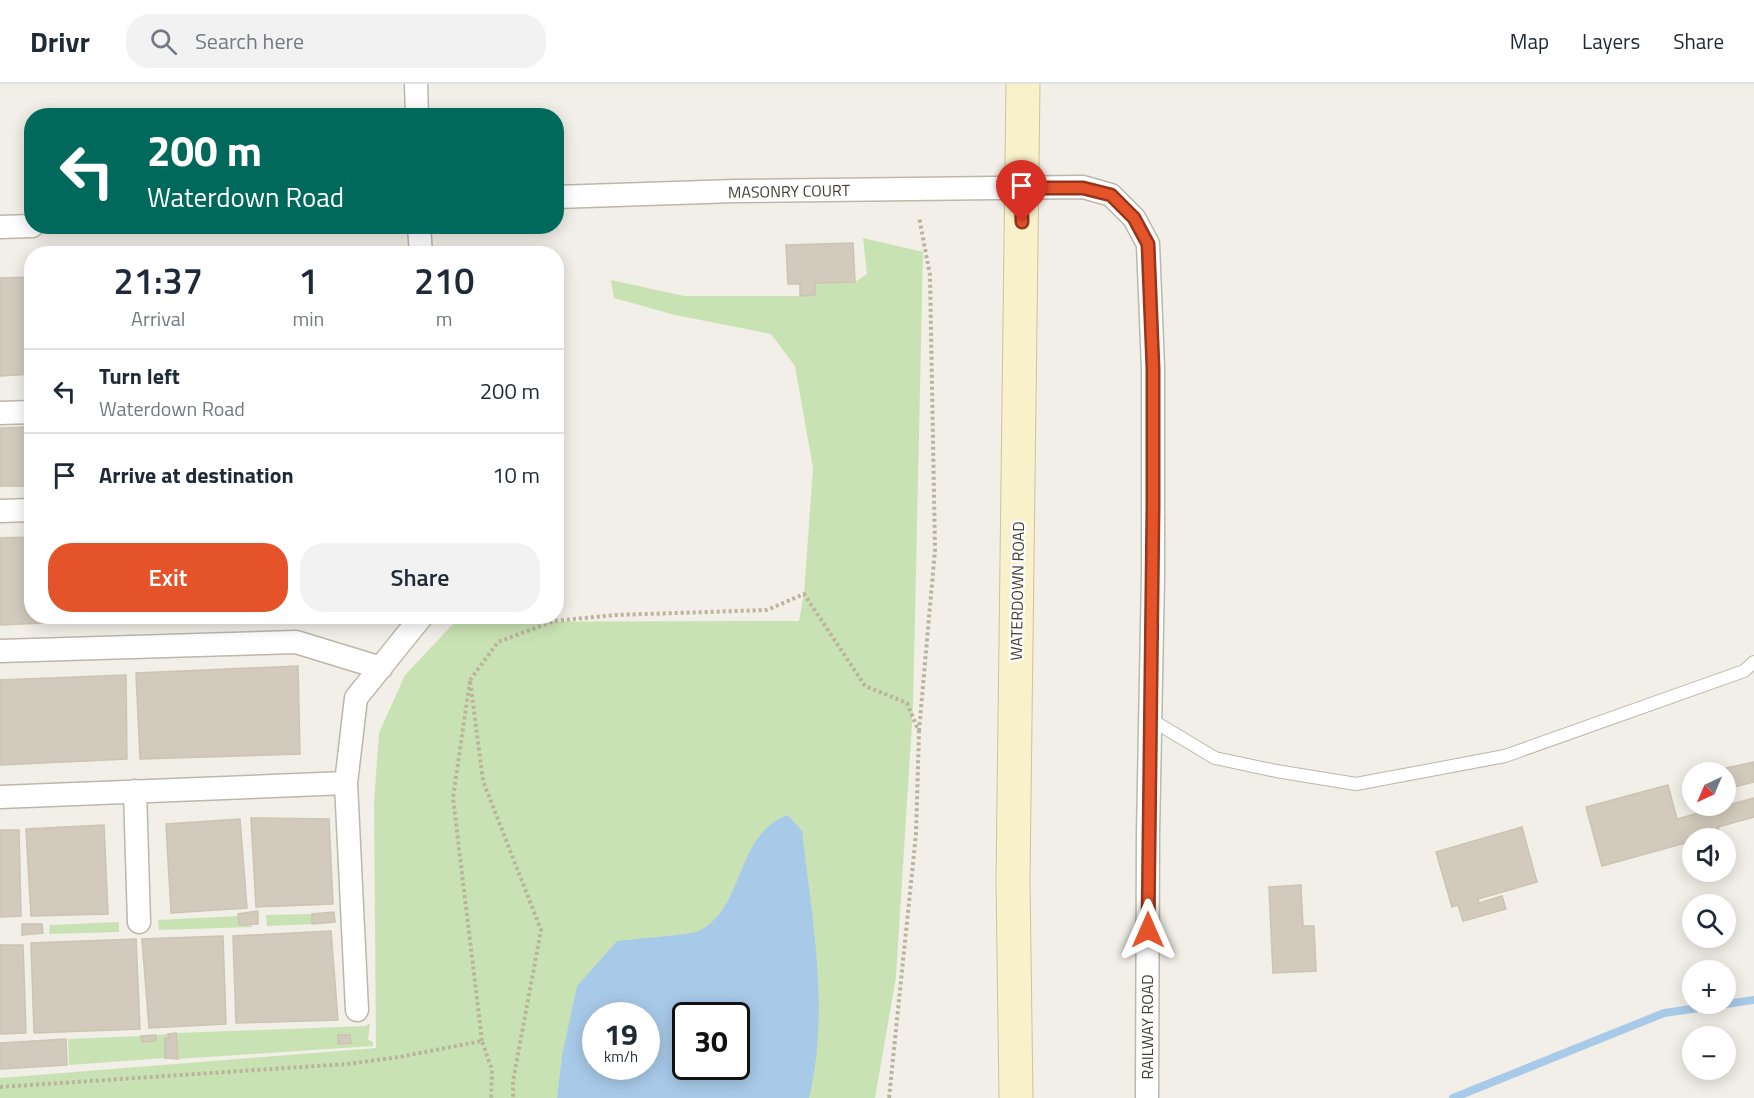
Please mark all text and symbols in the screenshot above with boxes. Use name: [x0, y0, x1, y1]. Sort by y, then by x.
search box: [126, 14, 546, 68]
text: Drivr: [30, 20, 90, 63]
text: Search here: [195, 24, 304, 58]
icon: search: [147, 25, 180, 58]
text: Map: [1510, 25, 1549, 57]
text: Layers: [1582, 25, 1640, 57]
text: Share: [1673, 25, 1724, 57]
text: 200 m: [147, 118, 262, 182]
icon: left: [48, 132, 126, 210]
pin: [996, 160, 1047, 222]
icon: arrive: [1005, 169, 1038, 202]
text: Waterdown Road: [147, 176, 344, 217]
street label: MASONRY COURT: [728, 178, 851, 204]
text: 21:37: [114, 253, 203, 308]
text: 1: [298, 253, 318, 308]
text: 210: [414, 253, 474, 308]
text: Arrival: [131, 303, 185, 334]
text: min: [292, 303, 324, 334]
text: m: [436, 303, 452, 334]
text: Turn left: [99, 359, 180, 393]
text: 200 m: [480, 374, 540, 408]
icon: left: [48, 375, 81, 408]
text: Waterdown Road: [99, 393, 245, 424]
text: Arrive at destination: [99, 458, 294, 492]
text: 10 m: [492, 458, 540, 492]
icon: arrive: [48, 459, 81, 492]
street label: WATERDOWN ROAD: [1004, 521, 1030, 661]
button: Exit: [48, 543, 288, 612]
button: Share: [300, 543, 540, 612]
north arrow: [1682, 762, 1736, 816]
map controls: [1682, 762, 1736, 1080]
button: sound: [1682, 828, 1736, 882]
button: search: [1682, 894, 1736, 948]
position arrow: [1116, 898, 1180, 962]
button: +: [1682, 960, 1736, 1014]
street label: RAILWAY ROAD: [1135, 975, 1159, 1079]
speed limit sign: 30: [672, 1002, 750, 1080]
text: 19: [604, 1011, 638, 1057]
button: −: [1682, 1026, 1736, 1080]
text: km/h: [604, 1045, 638, 1068]

